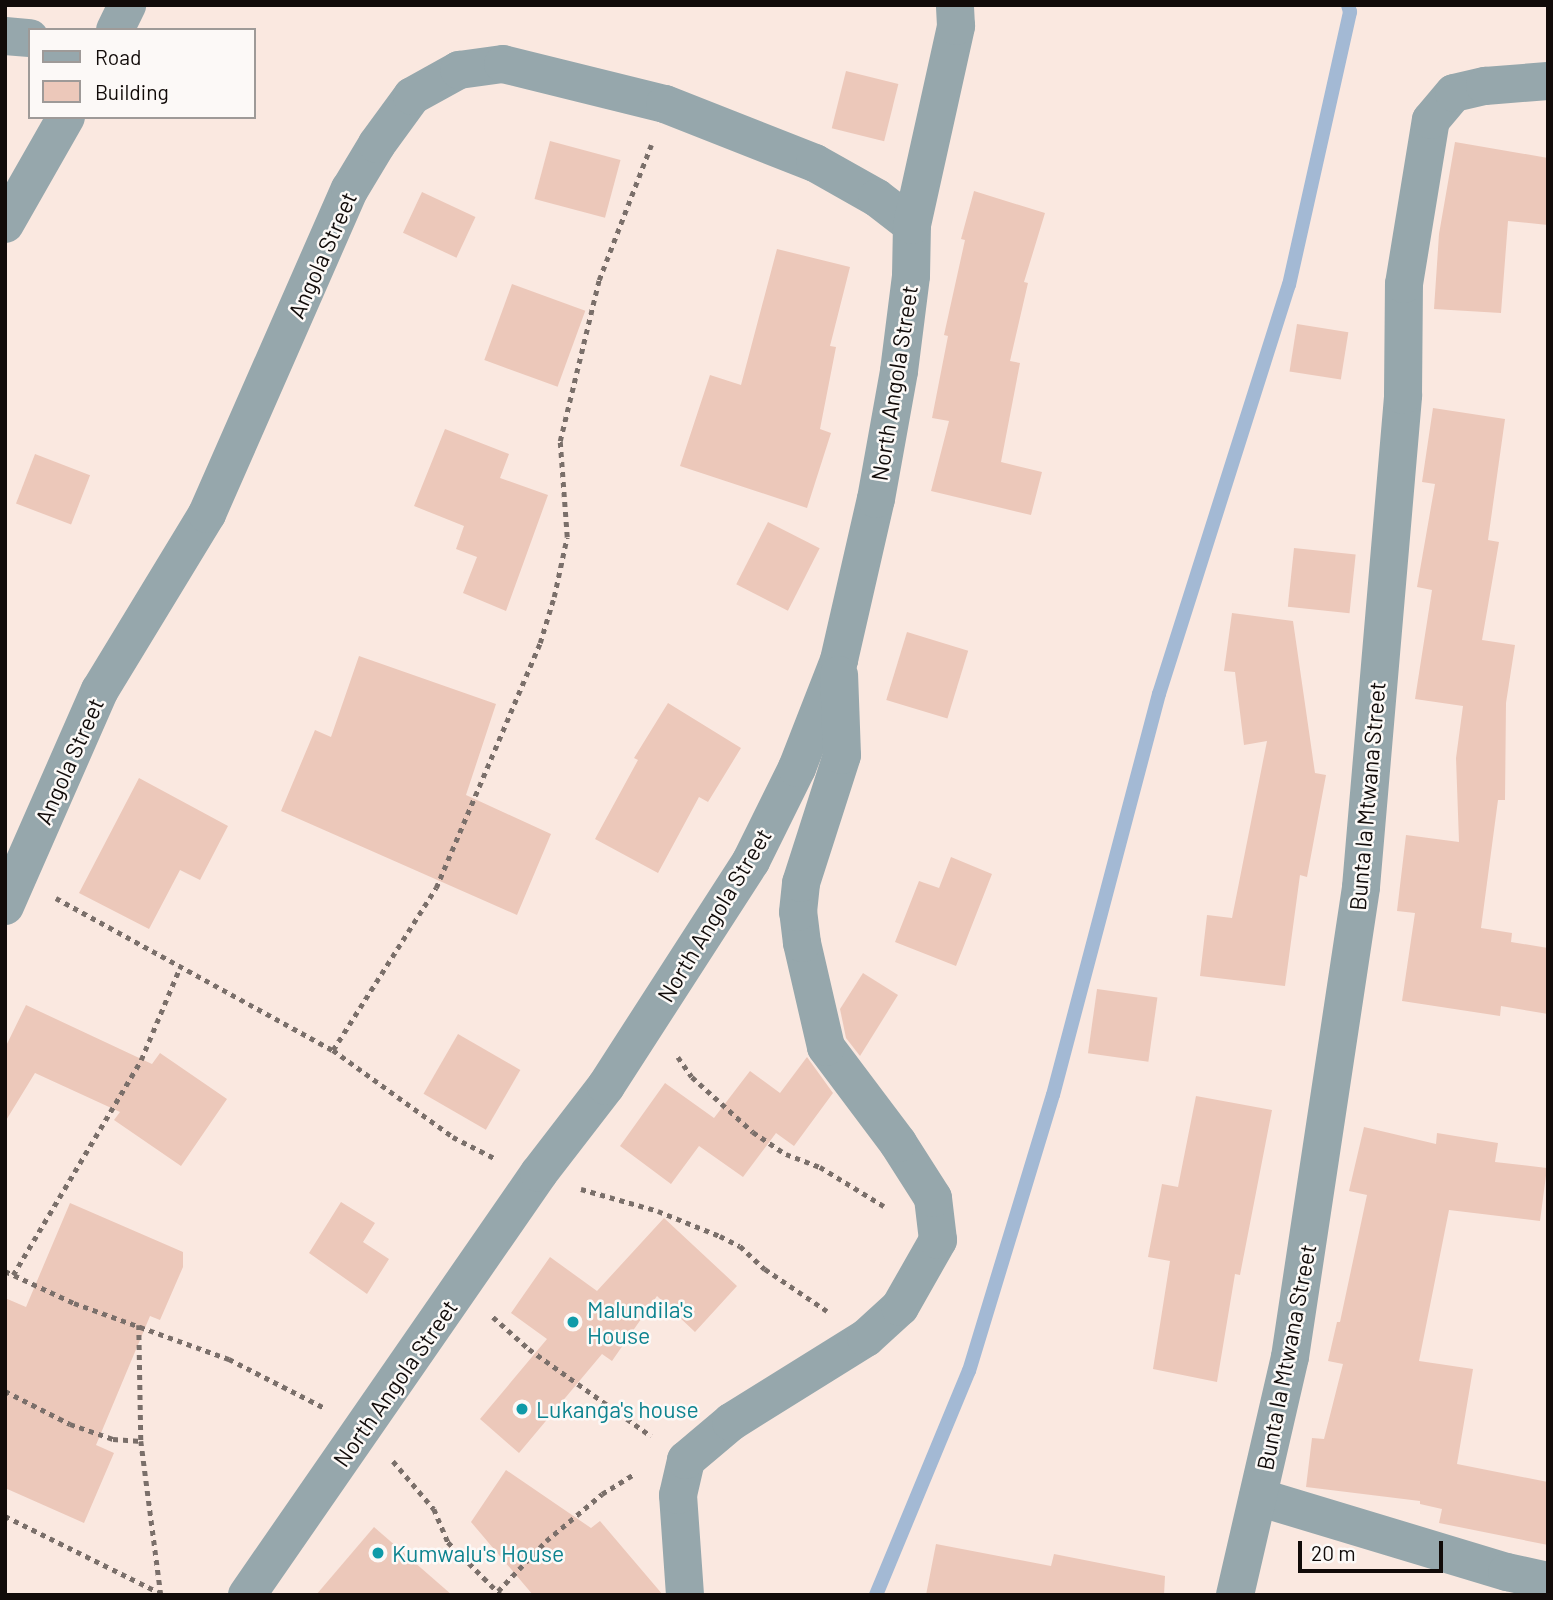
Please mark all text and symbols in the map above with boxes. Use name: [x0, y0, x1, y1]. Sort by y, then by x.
legend: [28, 28, 256, 119]
text: Road: [95, 44, 141, 69]
text: Building: [95, 79, 169, 104]
street label: Angola Street: [282, 187, 362, 323]
street label: North Angola Street: [865, 283, 923, 483]
street label: Bunta la Mtwana Street: [1343, 680, 1391, 912]
street label: Angola Street: [29, 693, 109, 829]
street label: North Angola Street: [651, 823, 777, 1007]
street label: Bunta la Mtwana Street: [1251, 1242, 1321, 1472]
street label: North Angola Street: [327, 1294, 463, 1472]
place label: Malundila's House: [587, 1295, 693, 1349]
marker: Malundila's House: [565, 1314, 581, 1330]
place label: Lukanga's house: [536, 1395, 699, 1423]
marker: Lukanga's house: [514, 1401, 530, 1417]
scale bar: [1301, 1526, 1446, 1570]
place label: Kumwalu's House: [392, 1539, 564, 1567]
text: 20 m: [1311, 1540, 1356, 1565]
marker: Kumwalu's House: [370, 1545, 386, 1561]

